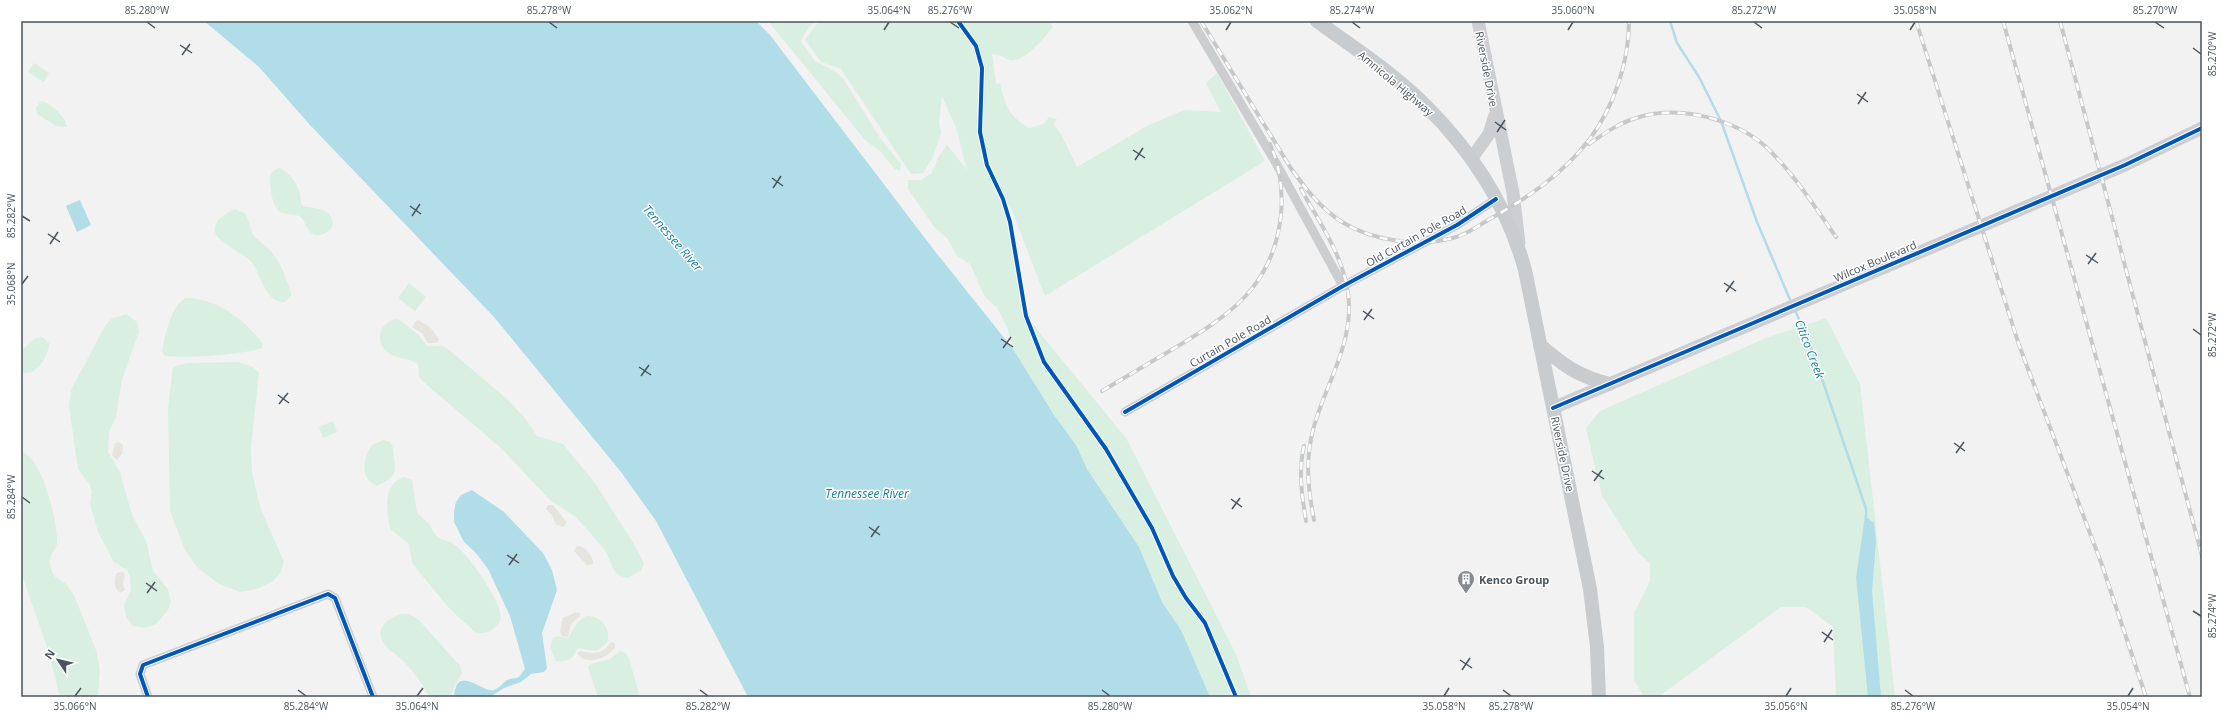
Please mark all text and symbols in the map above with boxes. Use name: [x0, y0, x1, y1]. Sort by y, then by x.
text: 85.280°W: [125, 3, 170, 17]
text: 85.278°W: [527, 3, 572, 17]
text: 35.064°N: [867, 3, 911, 17]
text: 85.276°W: [928, 3, 973, 17]
text: 35.062°N: [1209, 3, 1253, 17]
text: 85.274°W: [1330, 3, 1375, 17]
text: 35.060°N: [1551, 3, 1595, 17]
text: 85.272°W: [1732, 3, 1777, 17]
text: 35.058°N: [1893, 3, 1937, 17]
text: 85.270°W: [2133, 3, 2178, 17]
street label: Riverside Drive: [1472, 30, 1502, 108]
text: 85.270°W: [2205, 31, 2219, 76]
street label: Amnicola Highway: [1355, 47, 1437, 119]
text: 85.282°W: [4, 193, 18, 238]
water label: Tennessee River: [639, 201, 708, 276]
street label: Old Curtain Pole Road: [1363, 202, 1469, 270]
street label: Wilcox Boulevard: [1831, 237, 1919, 285]
text: 35.068°N: [4, 262, 18, 306]
street label: Curtain Pole Road: [1186, 312, 1274, 370]
text: 85.272°W: [2205, 312, 2219, 357]
water label: Citico Creek: [1791, 317, 1829, 382]
street label: Riverside Drive: [1548, 415, 1578, 493]
text: 85.284°W: [4, 474, 18, 519]
water label: Tennessee River: [825, 485, 910, 502]
building icon: Kenco Group: [1456, 569, 1476, 594]
place label: Kenco Group: [1479, 572, 1549, 587]
text: 85.274°W: [2205, 593, 2219, 638]
north arrow: [38, 640, 78, 680]
text: N: [41, 646, 58, 662]
text: 35.066°N: [53, 699, 97, 713]
text: 85.284°W: [284, 699, 329, 713]
text: 35.064°N: [395, 699, 439, 713]
text: 85.282°W: [686, 699, 731, 713]
text: 85.280°W: [1088, 699, 1133, 713]
text: 35.058°N: [1422, 699, 1466, 713]
text: 85.278°W: [1489, 699, 1534, 713]
text: 35.056°N: [1764, 699, 1808, 713]
text: 85.276°W: [1891, 699, 1936, 713]
text: 35.054°N: [2106, 699, 2150, 713]

